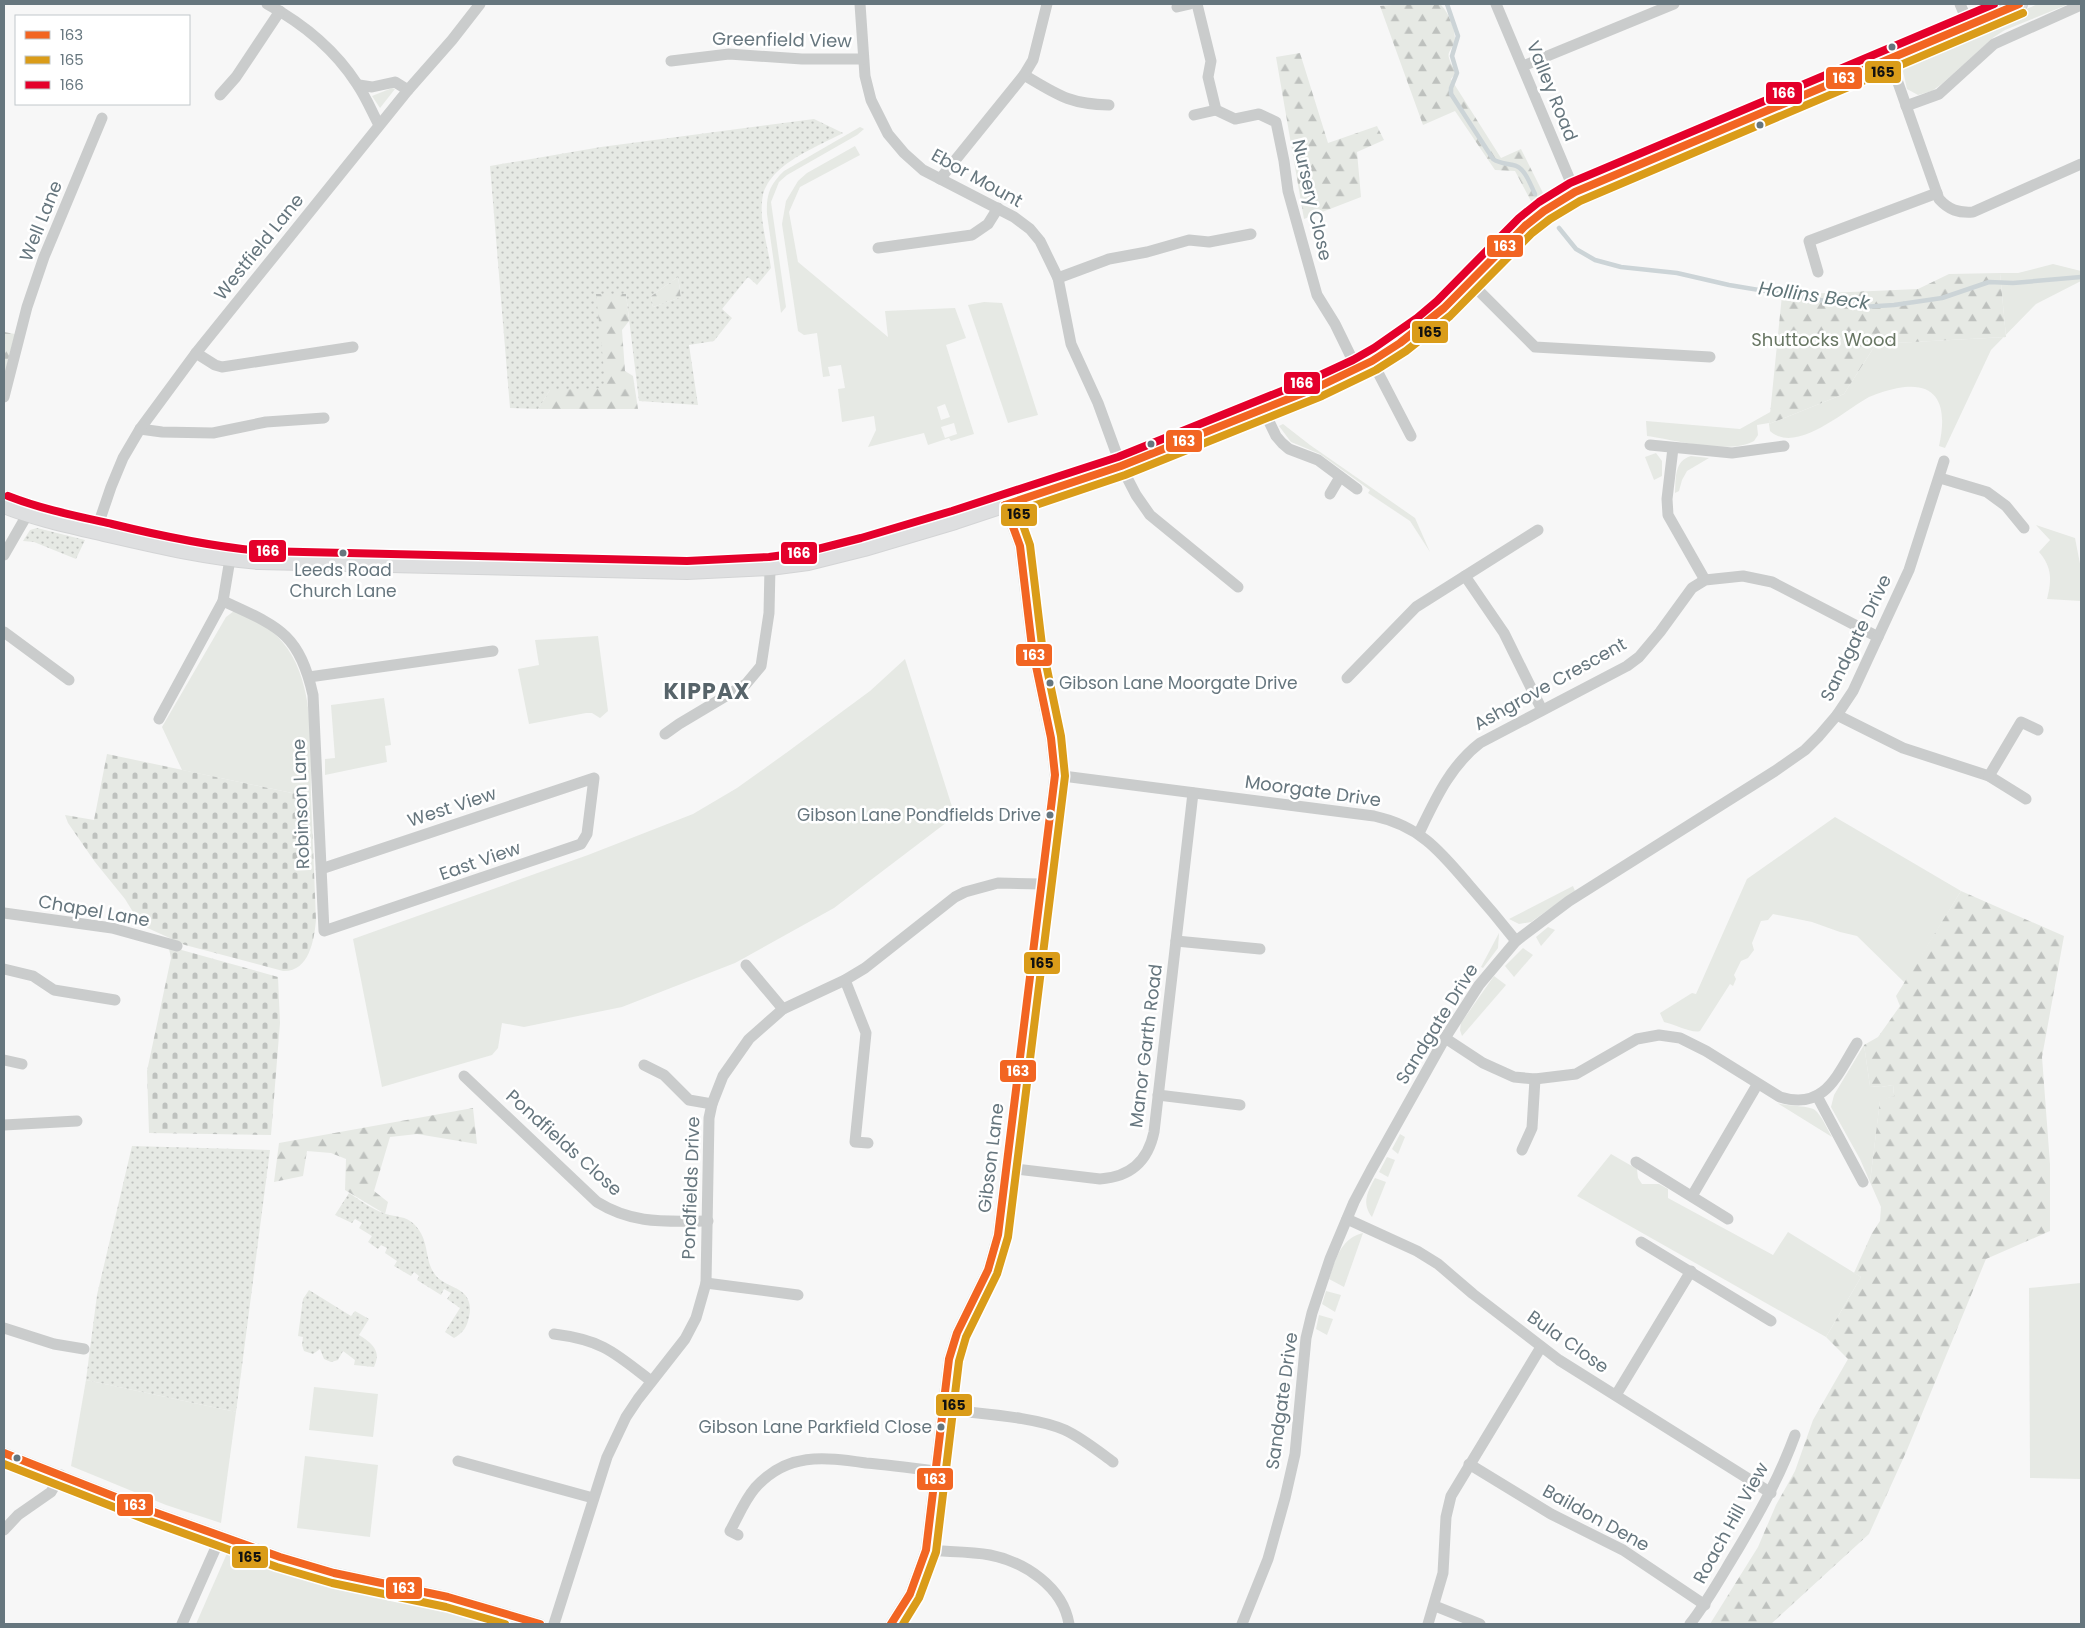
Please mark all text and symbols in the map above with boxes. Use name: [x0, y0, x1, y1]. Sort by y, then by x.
legend: [15, 15, 190, 105]
text: 163: [60, 24, 83, 45]
street label: Greenfield View: [712, 26, 852, 53]
street label: Valley Road: [1521, 37, 1584, 145]
unlabelled marker: [1887, 42, 1897, 52]
text: 165: [60, 49, 84, 70]
line badge: 165: [1864, 60, 1902, 84]
text: 165: [1871, 62, 1895, 82]
line badge: 163: [1825, 66, 1863, 90]
text: 163: [1833, 68, 1855, 88]
text: 166: [60, 74, 84, 95]
line badge: 166: [1765, 81, 1803, 105]
text: 166: [1772, 83, 1796, 103]
unlabelled marker: [1755, 120, 1765, 130]
street label: Nursery Close: [1286, 137, 1339, 263]
street label: Ebor Mount: [927, 142, 1027, 213]
street label: Well Lane: [13, 177, 68, 265]
street label: Westfield Lane: [208, 188, 309, 305]
line badge: 163: [1486, 234, 1524, 258]
text: 163: [1494, 236, 1516, 256]
water label: Hollins Beck: [1757, 274, 1872, 317]
line badge: 165: [1411, 320, 1449, 344]
text: 165: [1418, 322, 1442, 342]
park label: Shuttocks Wood: [1751, 327, 1897, 352]
line badge: 166: [1283, 371, 1321, 395]
text: 166: [1290, 373, 1314, 393]
line badge: 163: [1165, 429, 1203, 453]
text: 163: [1173, 431, 1195, 451]
unlabelled marker: [1146, 439, 1156, 449]
line badge: 165: [1000, 503, 1038, 527]
text: 165: [1007, 504, 1031, 524]
line badge: 166: [248, 539, 287, 563]
text: 166: [256, 541, 280, 561]
line badge: 166: [780, 541, 818, 565]
text: 166: [787, 543, 811, 563]
marker: Leeds Road Church Lane: [338, 548, 348, 558]
place label: Leeds Road Church Lane: [289, 558, 397, 603]
street label: Sandgate Drive: [1814, 570, 1897, 705]
street label: Ashgrove Crescent: [1469, 631, 1631, 736]
line badge: 163: [1015, 643, 1053, 667]
text: 163: [1023, 645, 1045, 665]
place label: Gibson Lane Moorgate Drive: [1059, 671, 1297, 695]
district label: KIPPAX: [663, 676, 751, 707]
marker: Gibson Lane Moorgate Drive: [1045, 678, 1055, 688]
street label: Robinson Lane: [286, 738, 315, 870]
street label: Moorgate Drive: [1243, 769, 1383, 812]
street label: West View: [404, 780, 500, 833]
place label: Gibson Lane Pondfields Drive: [797, 803, 1041, 827]
marker: Gibson Lane Pondfields Drive: [1045, 810, 1055, 820]
street label: East View: [436, 835, 524, 886]
street label: Chapel Lane: [36, 888, 152, 933]
line badge: 165: [1023, 951, 1061, 975]
text: 165: [1030, 953, 1054, 973]
street label: Sandgate Drive: [1389, 958, 1484, 1089]
street label: Manor Garth Road: [1123, 963, 1168, 1129]
line badge: 163: [999, 1059, 1037, 1083]
text: 163: [1007, 1061, 1029, 1081]
street label: Pondfields Close: [501, 1084, 628, 1202]
street label: Gibson Lane: [971, 1102, 1010, 1214]
street label: Pondfields Drive: [676, 1116, 705, 1260]
street label: Bula Close: [1522, 1304, 1614, 1379]
street label: Sandgate Drive: [1259, 1331, 1304, 1471]
line badge: 165: [935, 1393, 973, 1417]
text: 165: [942, 1395, 966, 1415]
place label: Gibson Lane Parkfield Close: [699, 1415, 932, 1439]
marker: Gibson Lane Parkfield Close: [936, 1422, 946, 1432]
unlabelled marker: [12, 1453, 22, 1463]
street label: Roach Hill View: [1687, 1457, 1774, 1588]
line badge: 163: [916, 1467, 954, 1491]
text: 163: [924, 1469, 946, 1489]
street label: Baildon Dene: [1538, 1478, 1654, 1557]
line badge: 163: [116, 1493, 154, 1517]
text: 163: [124, 1495, 146, 1515]
line badge: 165: [231, 1545, 269, 1569]
text: 165: [238, 1547, 262, 1567]
line badge: 163: [385, 1576, 423, 1600]
text: 163: [393, 1578, 415, 1598]

